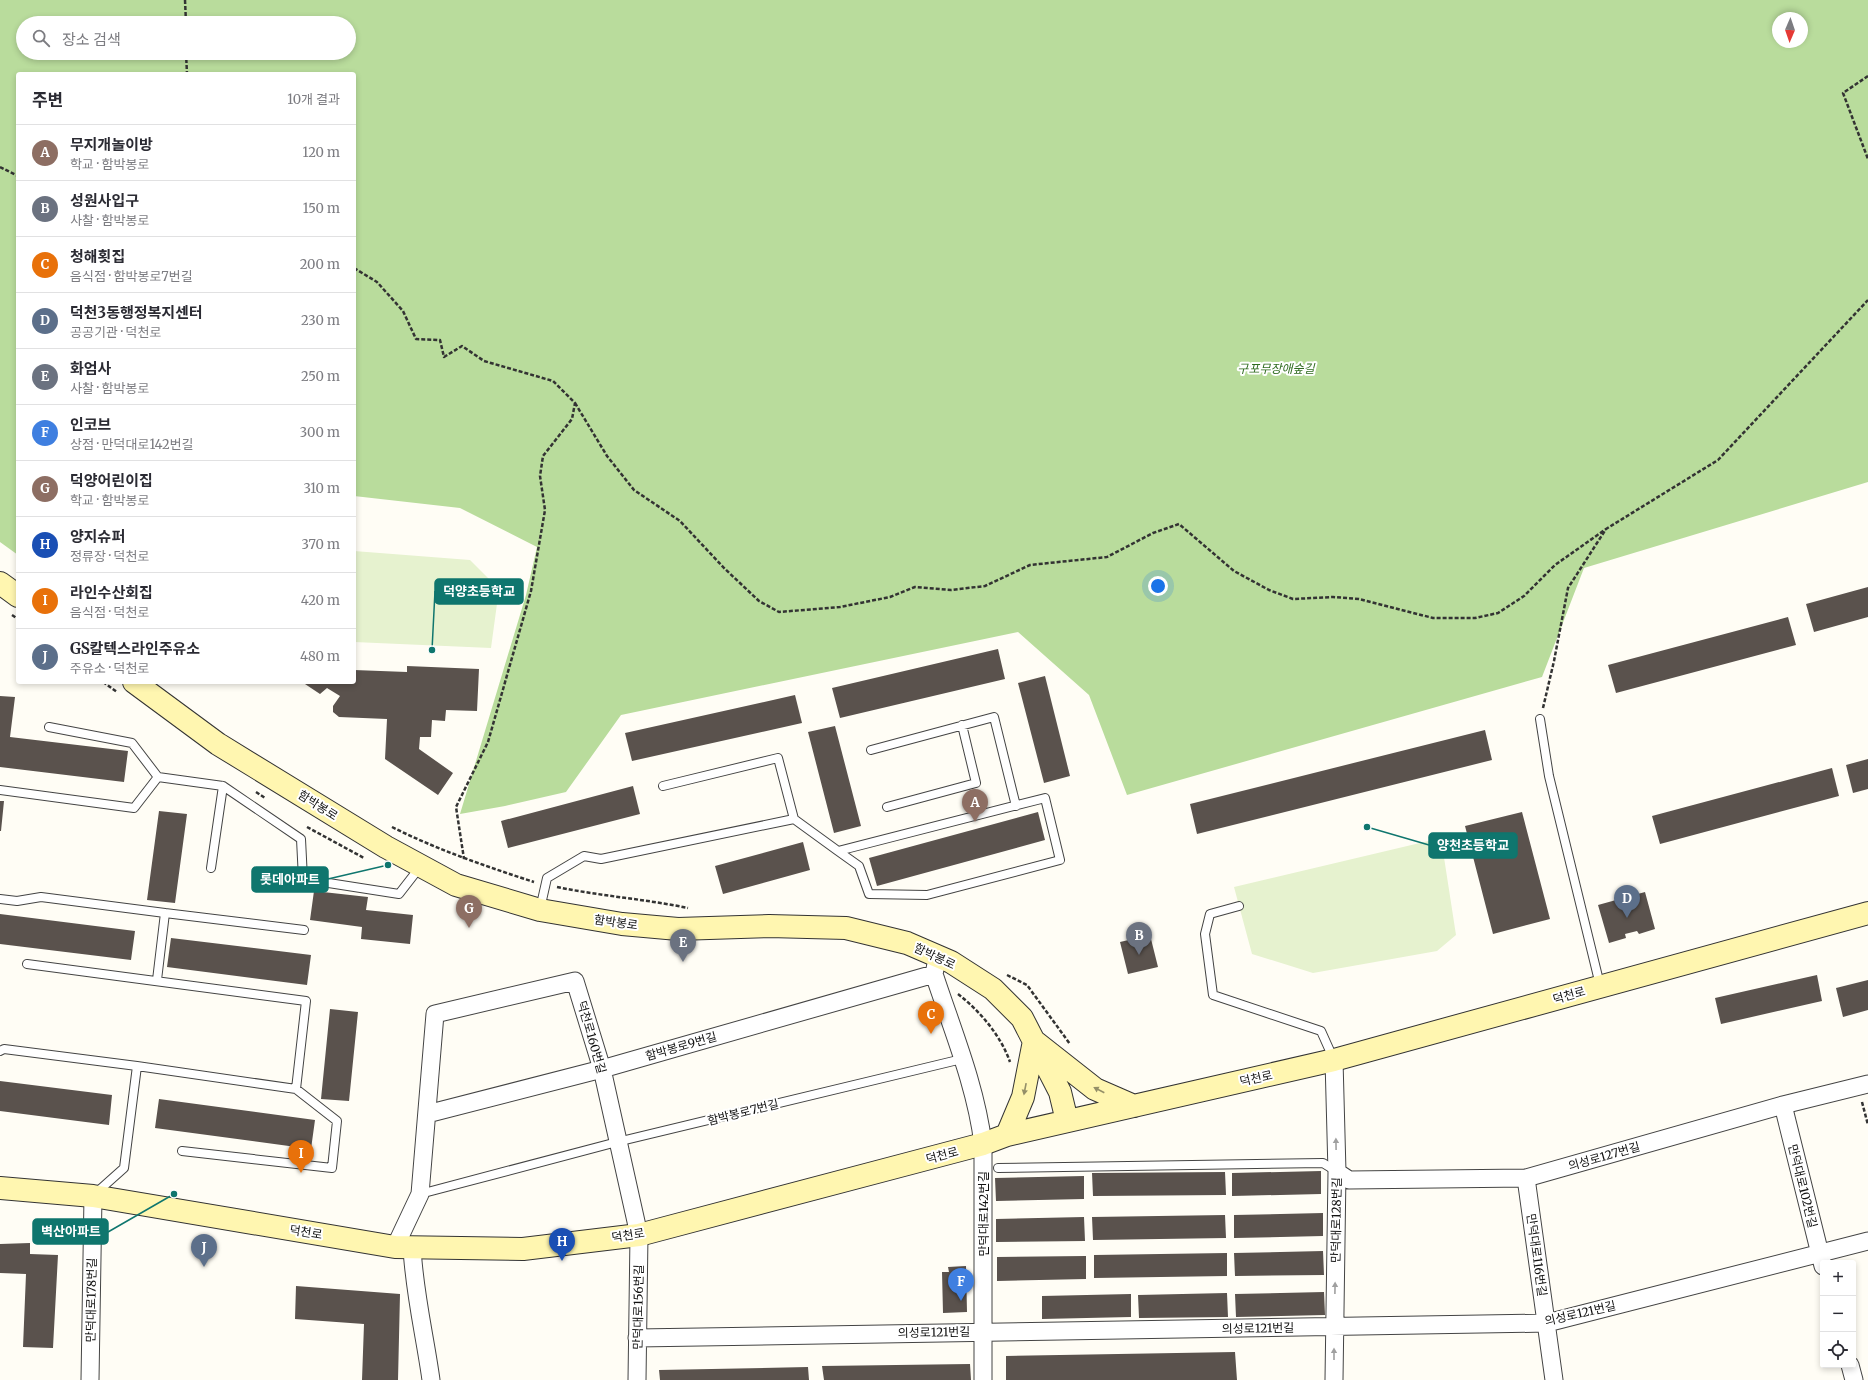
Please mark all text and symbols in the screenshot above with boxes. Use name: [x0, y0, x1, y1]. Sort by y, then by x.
north arrow: [1772, 12, 1808, 48]
search box: [16, 16, 356, 60]
icon: search: [30, 27, 52, 49]
text: 장소 검색: [62, 30, 121, 49]
text: 주변: [32, 89, 63, 111]
text: 10개 결과: [287, 91, 340, 108]
text: 무지개놀이방: [70, 135, 153, 154]
text: A: [40, 144, 50, 161]
text: 120 m: [302, 144, 340, 161]
text: 학교 · 함박봉로: [70, 156, 149, 173]
text: 성원사입구: [70, 191, 139, 210]
text: B: [40, 200, 50, 217]
text: 150 m: [303, 200, 340, 217]
text: 사찰 · 함박봉로: [70, 212, 149, 229]
text: 청해횟집: [70, 247, 125, 266]
text: C: [41, 256, 49, 273]
text: 200 m: [300, 256, 340, 273]
text: 음식점 · 함박봉로7번길: [70, 268, 193, 285]
text: 덕천3동행정복지센터: [70, 303, 203, 322]
text: D: [40, 312, 50, 329]
text: 230 m: [301, 312, 340, 329]
text: 공공기관 · 덕천로: [70, 324, 161, 341]
text: 화엄사: [70, 359, 111, 378]
park label: 구포무장애숲길: [1237, 361, 1316, 376]
text: E: [41, 368, 49, 385]
text: 250 m: [301, 368, 340, 385]
text: 사찰 · 함박봉로: [70, 380, 149, 397]
text: 인코브: [70, 415, 111, 434]
text: F: [41, 424, 49, 441]
text: 300 m: [300, 424, 340, 441]
text: 상점 · 만덕대로142번길: [70, 436, 194, 453]
text: 덕양어린이집: [70, 471, 153, 490]
text: G: [40, 480, 50, 497]
text: 310 m: [303, 480, 340, 497]
text: 학교 · 함박봉로: [70, 492, 149, 509]
text: 양지슈퍼: [70, 527, 125, 546]
text: H: [40, 536, 50, 553]
text: 370 m: [302, 536, 340, 553]
text: 정류장 · 덕천로: [70, 548, 149, 565]
your location: [1148, 576, 1168, 596]
callout: 덕양초등학교: [435, 579, 523, 604]
text: 라인수산회집: [70, 583, 153, 602]
text: 덕양초등학교: [443, 583, 515, 600]
text: I: [42, 592, 48, 609]
text: 420 m: [301, 592, 340, 609]
text: 음식점 · 덕천로: [70, 604, 149, 621]
text: GS칼텍스라인주유소: [70, 639, 200, 658]
text: J: [42, 648, 48, 665]
text: 480 m: [300, 648, 340, 665]
text: 주유소 · 덕천로: [70, 660, 149, 677]
street label: 함박봉로: [295, 787, 341, 823]
pin: A: [962, 789, 988, 822]
callout: 양천초등학교: [1429, 833, 1517, 858]
text: 양천초등학교: [1437, 837, 1509, 854]
callout: 롯데아파트: [252, 867, 328, 892]
text: 롯데아파트: [260, 871, 320, 888]
pin: D: [1614, 885, 1640, 918]
pin: G: [456, 895, 482, 928]
street label: 함박봉로: [593, 911, 639, 933]
pin: B: [1126, 922, 1152, 955]
pin: E: [670, 929, 696, 962]
street label: 함박봉로: [912, 940, 958, 972]
street label: 덕천로: [1551, 983, 1587, 1007]
street label: 덕천로160번길: [574, 999, 610, 1075]
pin: C: [918, 1001, 944, 1034]
street label: 함박봉로9번길: [644, 1029, 718, 1063]
street label: 덕천로: [1238, 1067, 1274, 1089]
one-way arrow: [1022, 1083, 1028, 1096]
one-way arrow: [1093, 1087, 1104, 1093]
street label: 함박봉로7번길: [706, 1096, 780, 1128]
one-way arrow: [1333, 1137, 1339, 1150]
street label: 의성로127번길: [1566, 1139, 1642, 1173]
pin: I: [288, 1140, 314, 1173]
street label: 덕천로: [924, 1143, 960, 1167]
street label: 만덕대로102번길: [1785, 1143, 1821, 1229]
street label: 만덕대로142번길: [976, 1172, 991, 1256]
street label: 만덕대로128번길: [1328, 1177, 1344, 1263]
street label: 만덕대로116번길: [1524, 1213, 1550, 1297]
callout: 벽산아파트: [33, 1219, 108, 1244]
street label: 덕천로: [288, 1222, 324, 1242]
text: 벽산아파트: [41, 1223, 101, 1240]
street label: 덕천로: [610, 1225, 646, 1245]
pin: H: [549, 1228, 575, 1261]
pin: J: [191, 1234, 217, 1267]
street label: 만덕대로178번길: [83, 1258, 99, 1342]
map controls: [1820, 1260, 1856, 1368]
button: +: [1820, 1260, 1856, 1296]
street label: 만덕대로156번길: [630, 1264, 646, 1350]
pin: F: [948, 1268, 974, 1301]
one-way arrow: [1332, 1281, 1338, 1294]
button: −: [1820, 1296, 1856, 1332]
street label: 의성로121번길: [1543, 1298, 1617, 1328]
street label: 의성로121번길: [1222, 1320, 1294, 1336]
street label: 의성로121번길: [898, 1324, 970, 1340]
button: locate: [1820, 1332, 1856, 1368]
one-way arrow: [1331, 1347, 1337, 1360]

